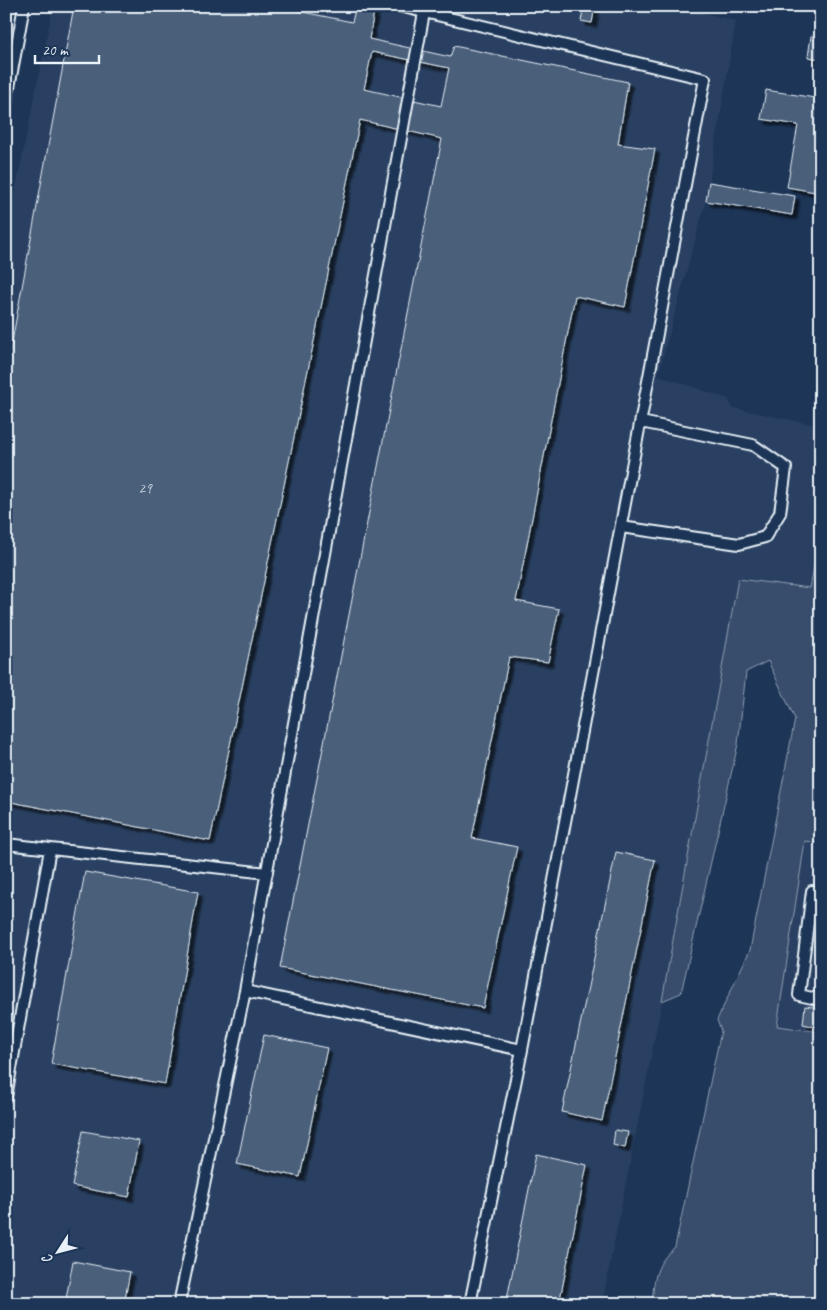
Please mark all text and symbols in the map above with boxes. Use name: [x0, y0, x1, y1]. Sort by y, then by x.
scale bar: [35, 32, 99, 64]
text: 20 m: [42, 41, 69, 60]
house number: 29: [138, 479, 153, 498]
north arrow: [32, 1228, 82, 1278]
text: С: [38, 1250, 57, 1267]

